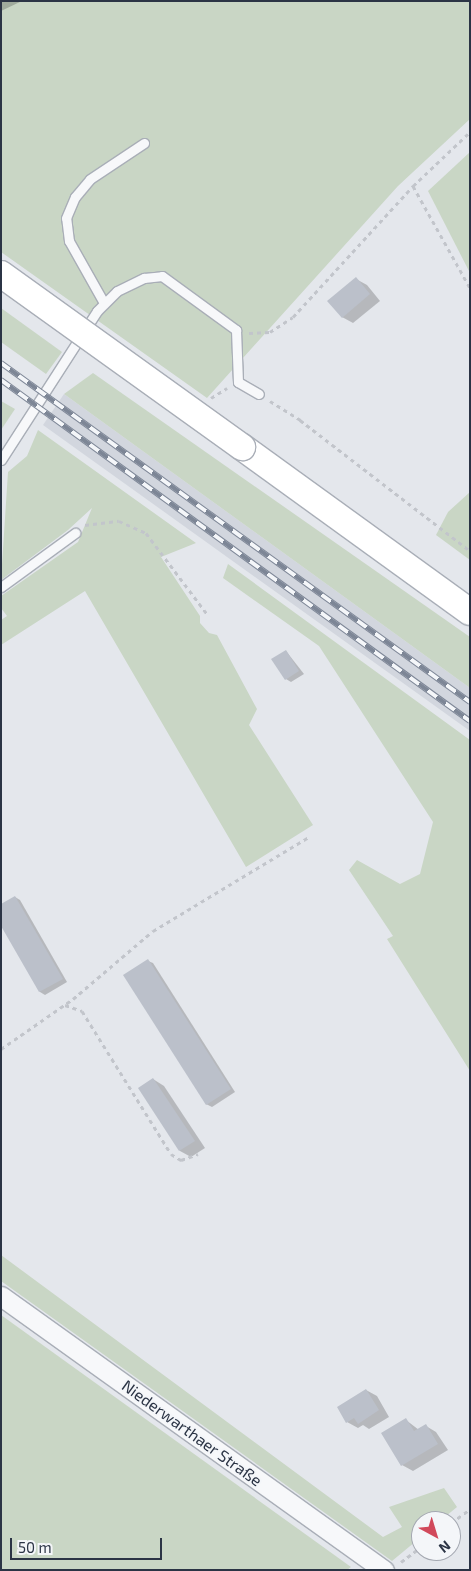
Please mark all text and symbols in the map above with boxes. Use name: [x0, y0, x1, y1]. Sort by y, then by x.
street label: Niederwarthaer Straße: [118, 1376, 266, 1490]
north arrow: [411, 1511, 461, 1561]
scale bar: [12, 1528, 165, 1560]
text: N: [436, 1537, 454, 1557]
text: 50 m: [18, 1538, 52, 1556]

